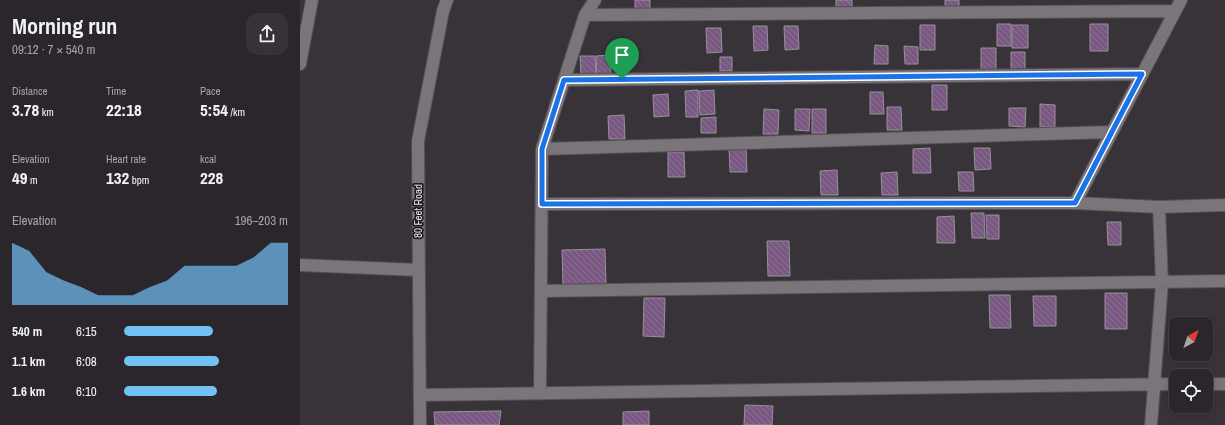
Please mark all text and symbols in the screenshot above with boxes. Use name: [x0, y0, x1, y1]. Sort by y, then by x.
text: Morning run: [12, 11, 117, 41]
button: share: [246, 13, 288, 55]
pin: [605, 38, 639, 79]
text: 09:12 · 7 × 540 m: [12, 41, 95, 58]
icon: arrive: [611, 44, 633, 66]
text: Distance: [12, 84, 48, 98]
text: Time: [106, 84, 126, 98]
text: Pace: [200, 84, 221, 98]
text: 3.78: [12, 98, 39, 121]
text: 22:18: [106, 98, 142, 121]
text: 5:54: [200, 98, 228, 121]
text: km: [39, 105, 54, 119]
text: /km: [228, 105, 245, 119]
text: Elevation: [12, 152, 50, 166]
text: Heart rate: [106, 152, 146, 166]
text: kcal: [200, 152, 216, 166]
text: 49: [12, 166, 28, 189]
text: 132: [106, 166, 129, 189]
text: 228: [200, 166, 223, 189]
text: m: [28, 173, 38, 187]
text: bpm: [129, 173, 149, 187]
street label: 80 Feet Road: [411, 184, 425, 238]
text: Elevation: [12, 212, 56, 229]
text: 196–203 m: [235, 212, 288, 229]
north arrow: [1169, 317, 1213, 361]
map controls: [1169, 317, 1213, 413]
text: 540 m: [12, 323, 42, 340]
text: 6:15: [76, 323, 97, 340]
text: 1.1 km: [12, 353, 45, 370]
text: 6:08: [76, 353, 97, 370]
button: locate: [1169, 369, 1213, 413]
text: 1.6 km: [12, 383, 45, 400]
text: 6:10: [76, 383, 97, 400]

